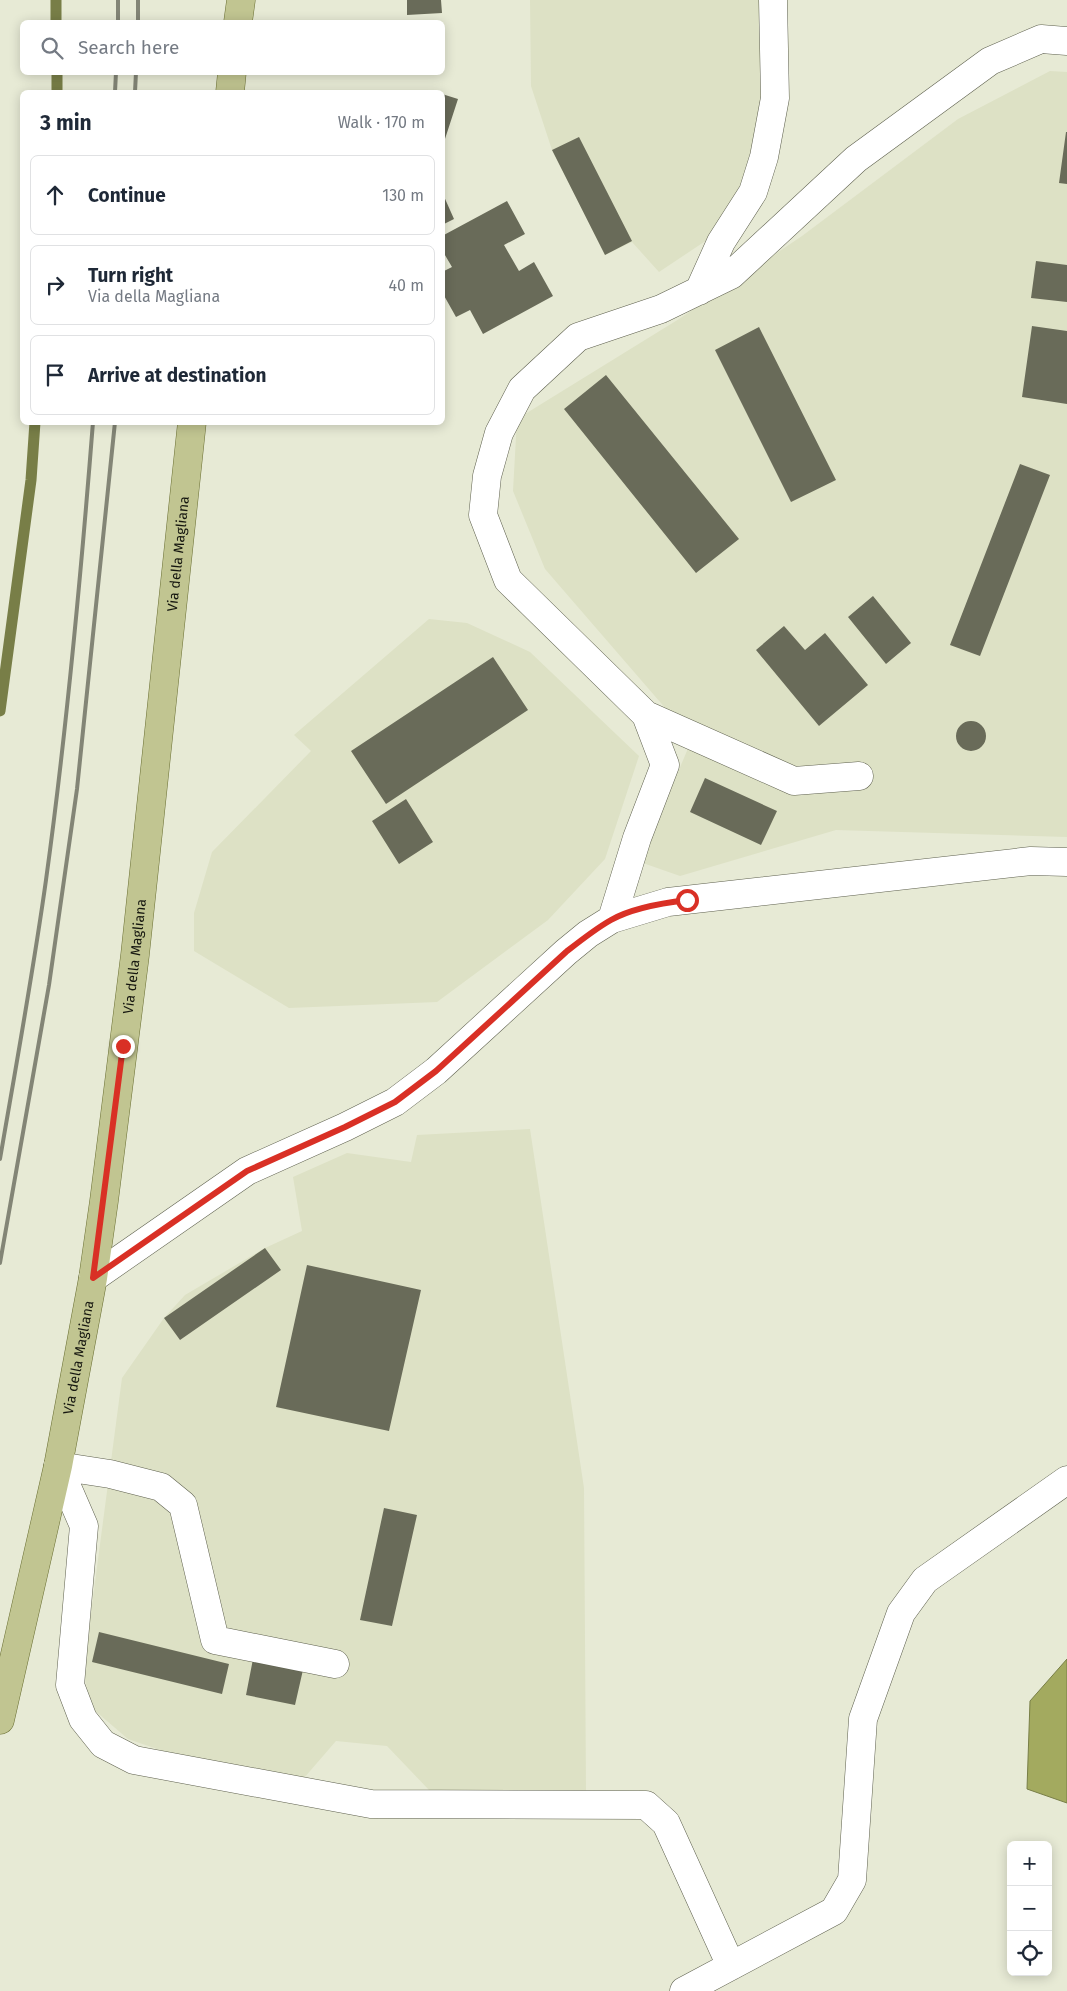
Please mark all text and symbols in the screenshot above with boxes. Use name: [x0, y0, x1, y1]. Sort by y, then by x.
search box: [20, 20, 445, 75]
icon: search: [38, 34, 66, 62]
text: Search here: [78, 36, 179, 59]
text: 3 min: [40, 110, 92, 136]
text: Walk · 170 m: [338, 113, 425, 132]
icon: ahead: [41, 181, 69, 209]
text: Continue: [88, 184, 166, 207]
text: 130 m: [382, 186, 424, 205]
text: Turn right: [88, 264, 173, 287]
icon: right: [41, 271, 69, 299]
text: 40 m: [389, 276, 424, 295]
text: Via della Magliana: [88, 287, 220, 306]
icon: arrive: [41, 361, 69, 389]
text: Arrive at destination: [88, 364, 267, 387]
street label: Via della Magliana: [164, 495, 193, 612]
route start: [676, 889, 699, 912]
street label: Via della Magliana: [120, 898, 150, 1015]
route end: [112, 1035, 135, 1058]
street label: Via della Magliana: [60, 1299, 98, 1416]
map controls: [1007, 1841, 1052, 1976]
button: +: [1007, 1841, 1052, 1886]
button: −: [1007, 1886, 1052, 1931]
button: locate: [1007, 1931, 1052, 1976]

